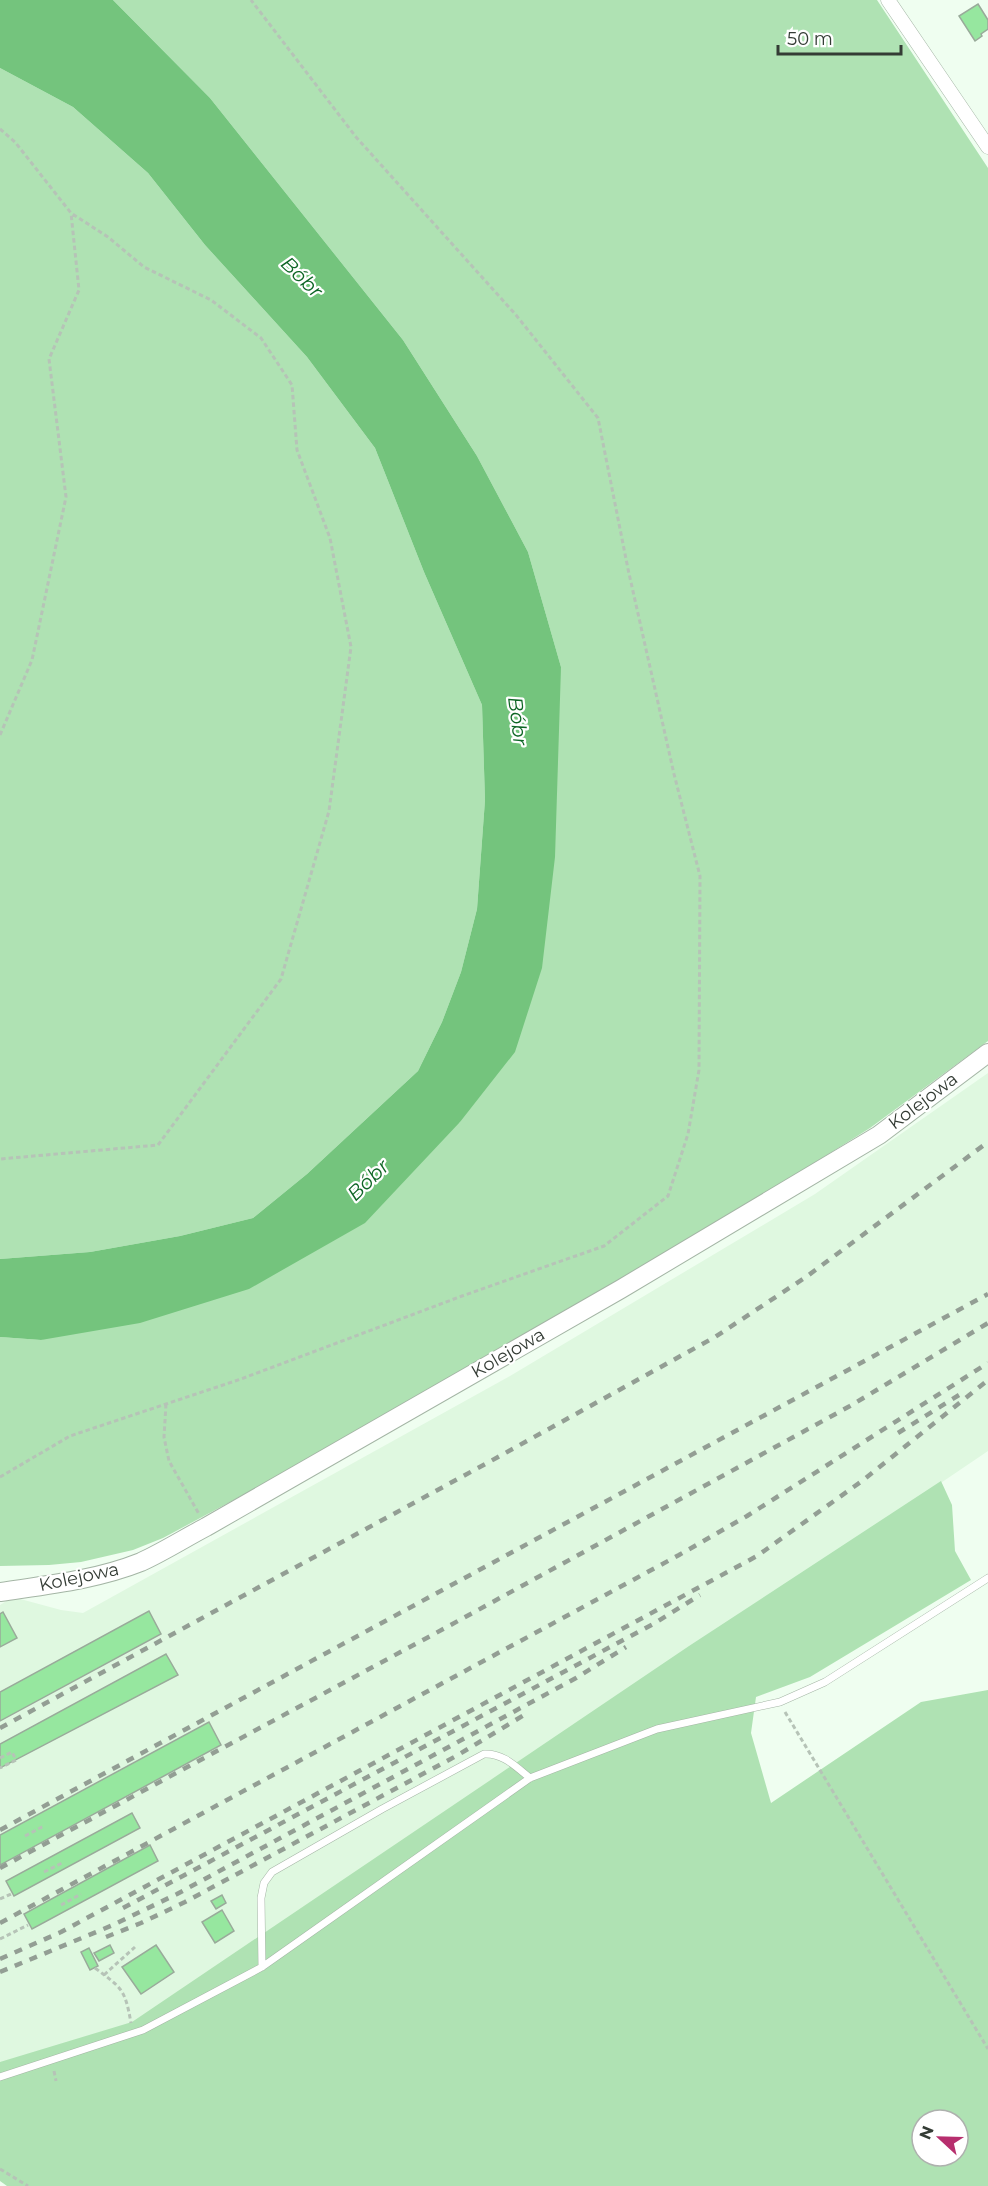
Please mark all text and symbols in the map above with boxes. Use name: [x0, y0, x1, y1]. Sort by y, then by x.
scale bar: [778, 18, 901, 56]
text: 50 m: [787, 28, 833, 50]
water label: Bóbr: [276, 251, 329, 303]
water label: Bóbr: [503, 695, 533, 748]
street label: Kolejowa: [884, 1068, 962, 1134]
water label: Bóbr: [342, 1154, 395, 1206]
street label: Kolejowa: [467, 1323, 549, 1383]
street label: Kolejowa: [37, 1558, 121, 1596]
north arrow: [910, 2108, 970, 2168]
text: N: [915, 2123, 938, 2142]

